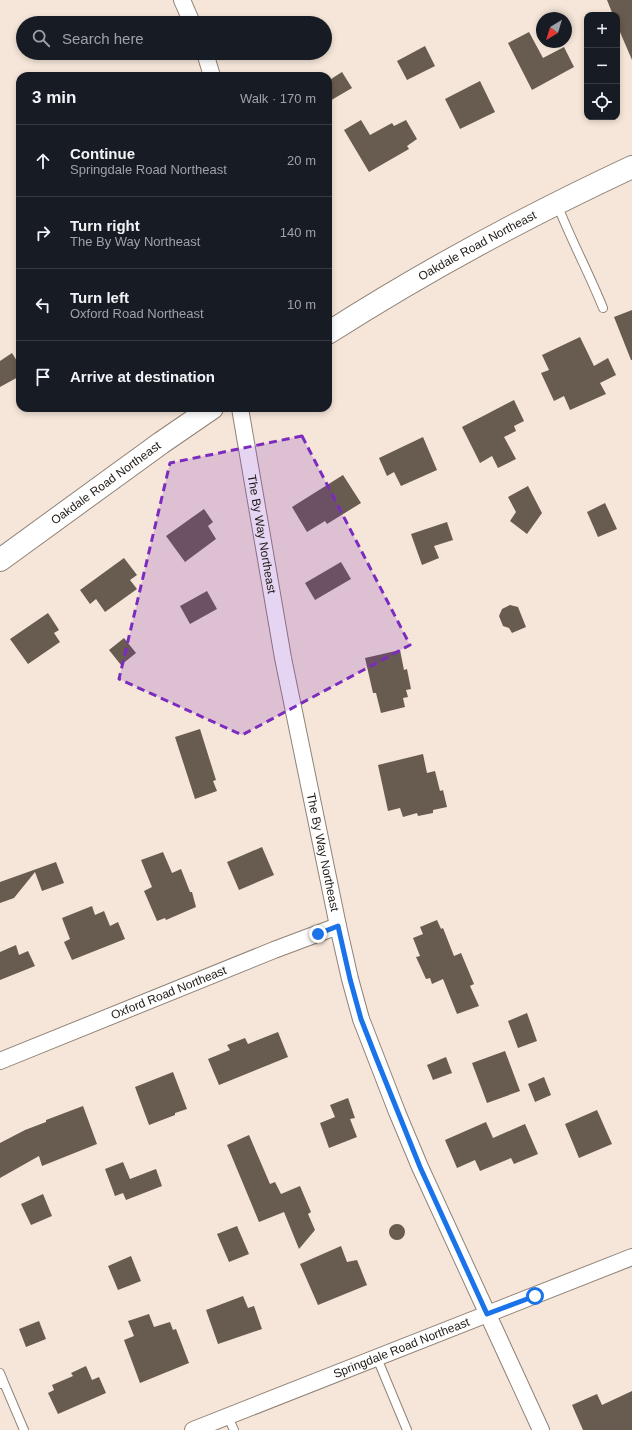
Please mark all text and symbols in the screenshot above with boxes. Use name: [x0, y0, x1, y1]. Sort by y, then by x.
north arrow: [536, 12, 572, 48]
map controls: [584, 12, 620, 120]
button: +: [584, 12, 620, 48]
search box: [16, 16, 332, 60]
icon: search: [30, 27, 52, 49]
text: Search here: [62, 30, 144, 47]
button: −: [584, 48, 620, 84]
button: locate: [584, 84, 620, 120]
text: 3 min: [32, 88, 76, 107]
text: Walk · 170 m: [240, 91, 316, 106]
text: Continue: [70, 145, 135, 162]
icon: ahead: [32, 150, 54, 172]
text: 20 m: [287, 153, 316, 168]
text: Springdale Road Northeast: [70, 162, 227, 177]
street label: Oakdale Road Northeast: [416, 208, 539, 284]
text: Turn right: [70, 217, 140, 234]
icon: right: [32, 222, 54, 244]
text: 140 m: [280, 225, 316, 240]
text: The By Way Northeast: [70, 234, 200, 249]
text: Turn left: [70, 289, 129, 306]
icon: left: [32, 294, 54, 316]
text: 10 m: [287, 297, 316, 312]
text: Oxford Road Northeast: [70, 306, 204, 321]
icon: arrive: [32, 366, 54, 388]
text: Arrive at destination: [70, 368, 215, 385]
street label: Oakdale Road Northeast: [48, 438, 164, 528]
street label: The By Way Northeast: [245, 474, 279, 595]
street label: The By Way Northeast: [304, 792, 342, 913]
route end: [309, 925, 327, 943]
street label: Oxford Road Northeast: [109, 963, 229, 1022]
route start: [526, 1287, 544, 1305]
street label: Springdale Road Northeast: [331, 1315, 472, 1381]

